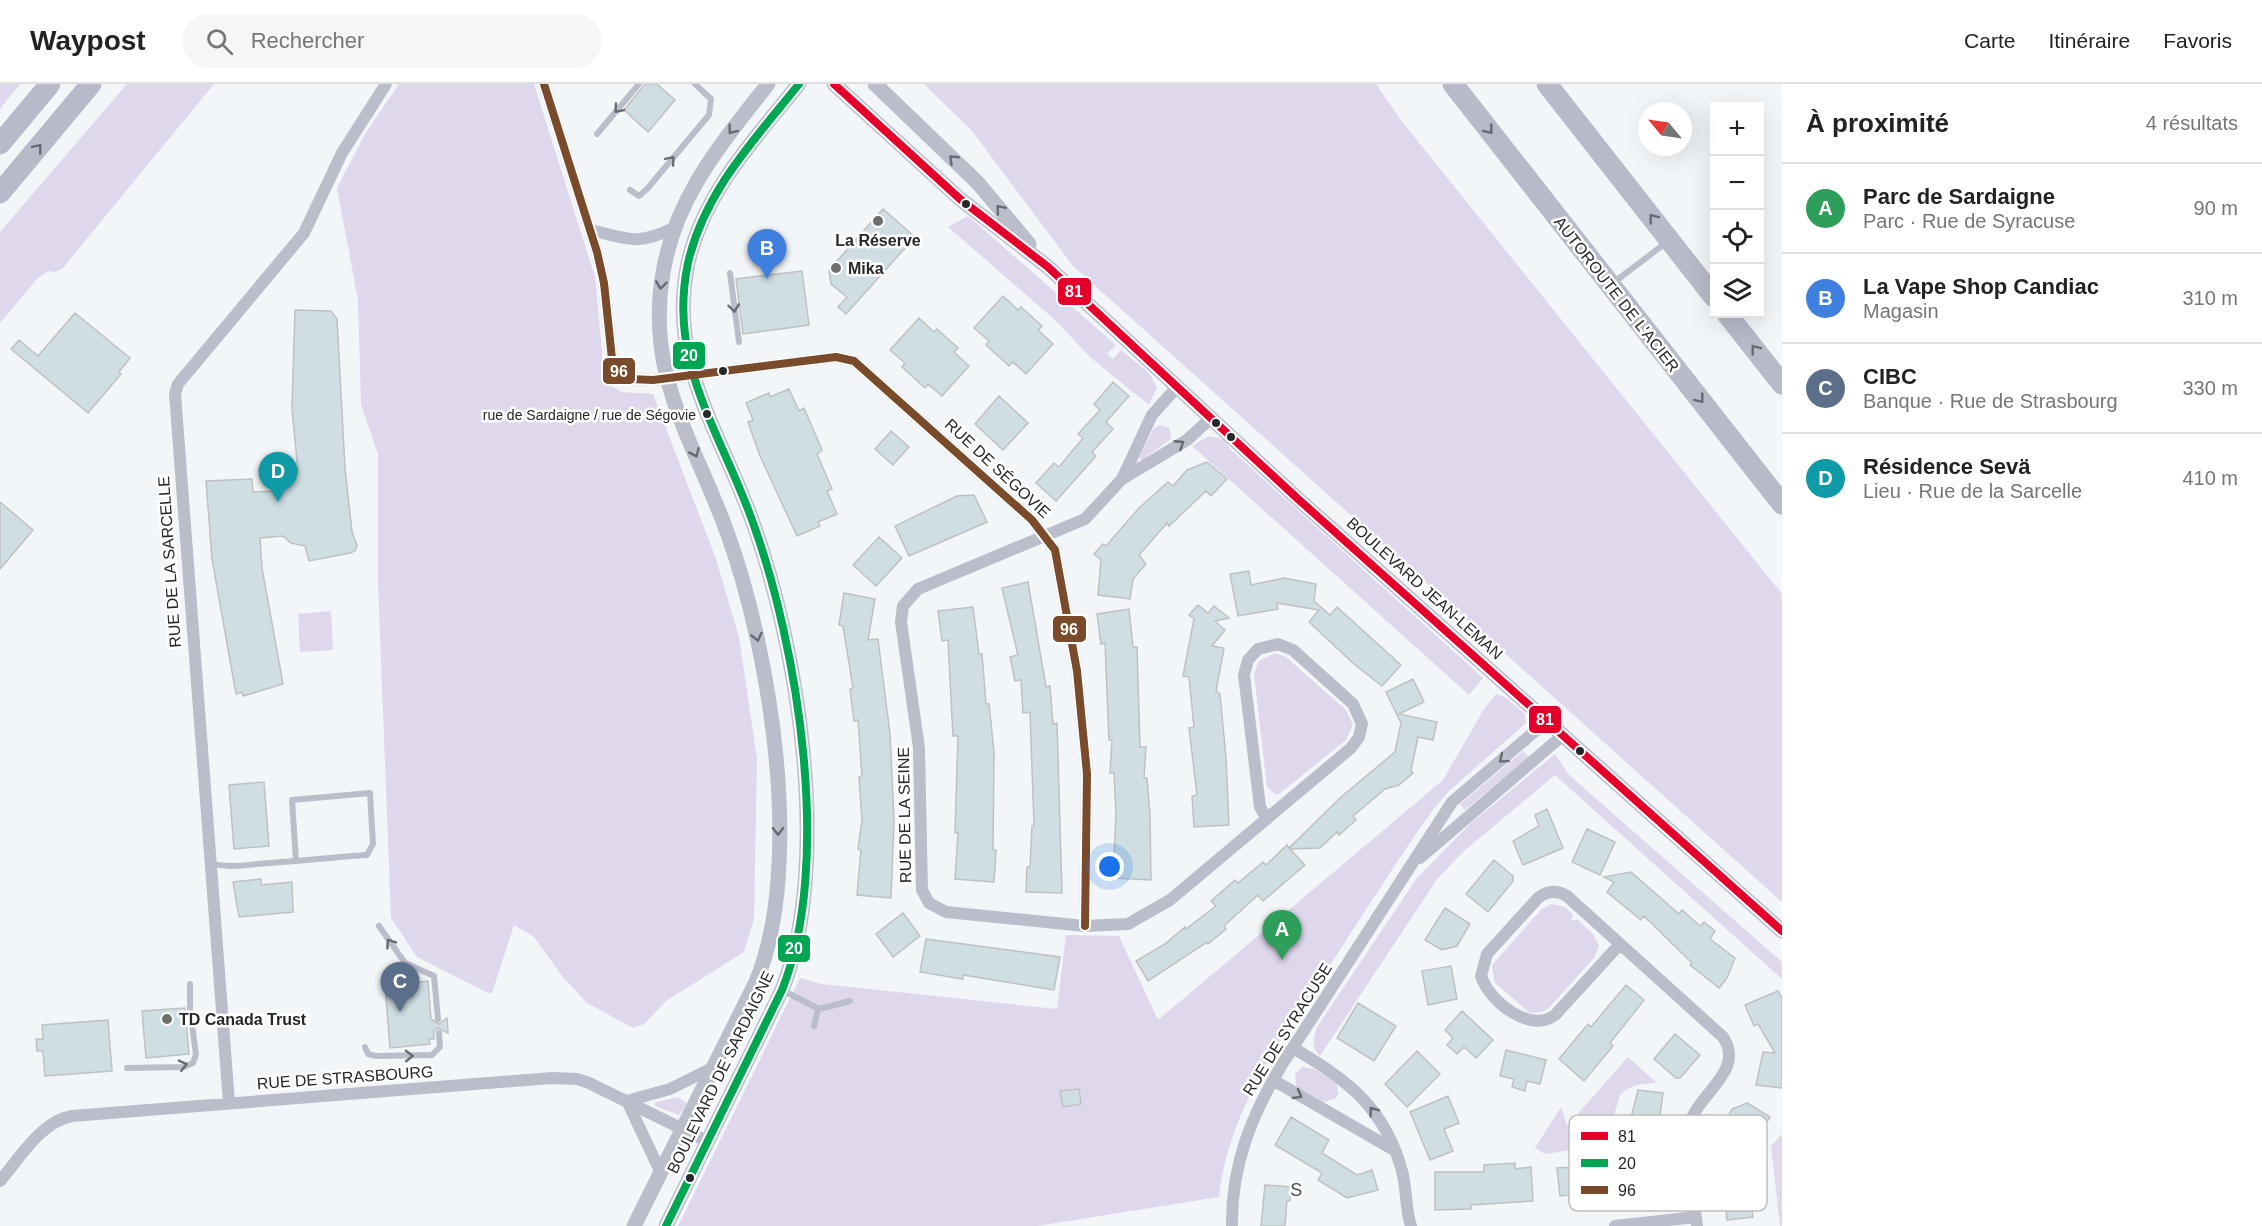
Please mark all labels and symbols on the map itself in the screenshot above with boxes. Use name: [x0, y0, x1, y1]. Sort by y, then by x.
one-way arrow: [614, 102, 625, 113]
north arrow: [1638, 102, 1692, 156]
one-way arrow: [729, 123, 740, 134]
one-way arrow: [1481, 123, 1492, 134]
one-way arrow: [30, 144, 41, 155]
one-way arrow: [949, 155, 960, 166]
one-way arrow: [663, 156, 674, 167]
unlabelled marker: [960, 198, 972, 210]
one-way arrow: [996, 205, 1007, 216]
street label: AUTOROUTE DE L'ACIER: [1551, 213, 1682, 375]
marker: La Réserve: [871, 214, 885, 228]
one-way arrow: [1649, 214, 1660, 225]
pin: B: [748, 230, 786, 279]
place label: La Réserve: [835, 232, 921, 249]
place label: Mika: [848, 260, 884, 277]
marker: Mika: [829, 261, 843, 275]
line badge: 81: [1057, 277, 1092, 306]
one-way arrow: [655, 280, 668, 290]
text: 81: [1065, 283, 1083, 300]
one-way arrow: [728, 303, 740, 312]
line badge: 20: [672, 341, 706, 370]
one-way arrow: [1751, 344, 1762, 355]
text: 20: [680, 347, 698, 364]
line badge: 96: [602, 357, 636, 385]
text: 96: [610, 363, 628, 380]
unlabelled marker: [717, 365, 729, 377]
one-way arrow: [1693, 392, 1704, 403]
place label: rue de Sardaigne / rue de Ségovie: [483, 407, 696, 423]
marker: rue de Sardaigne / rue de Ségovie: [701, 408, 713, 420]
street label: RUE DE SÉGOVIE: [942, 415, 1054, 521]
unlabelled marker: [1210, 417, 1222, 429]
unlabelled marker: [1225, 431, 1237, 443]
one-way arrow: [1174, 440, 1184, 452]
one-way arrow: [688, 446, 700, 457]
pin: D: [258, 452, 298, 502]
street label: RUE DE LA SARCELLE: [155, 476, 184, 648]
street label: BOULEVARD JEAN-LEMAN: [1343, 514, 1506, 663]
line badge: 96: [1052, 615, 1087, 643]
text: 96: [1060, 621, 1078, 638]
one-way arrow: [749, 632, 762, 642]
line badge: 81: [1528, 705, 1562, 734]
text: 81: [1536, 711, 1554, 728]
unlabelled marker: [1574, 745, 1586, 757]
street label: RUE DE LA SEINE: [895, 747, 914, 883]
one-way arrow: [1499, 752, 1510, 763]
one-way arrow: [772, 826, 784, 835]
your location: [1095, 852, 1124, 881]
pin: A: [1262, 910, 1302, 960]
line badge: 20: [777, 934, 811, 963]
one-way arrow: [387, 938, 398, 949]
text: 20: [785, 940, 803, 957]
street label: RUE DE SYRACUSE: [1240, 960, 1335, 1099]
pin: C: [380, 962, 420, 1012]
street label: BOULEVARD DE SARDAIGNE: [664, 968, 777, 1176]
place label: TD Canada Trust: [179, 1011, 307, 1028]
marker: TD Canada Trust: [160, 1012, 174, 1026]
one-way arrow: [405, 1049, 414, 1062]
one-way arrow: [178, 1059, 188, 1072]
street label: RUE DE STRASBOURG: [256, 1063, 434, 1092]
one-way arrow: [1292, 1088, 1302, 1099]
one-way arrow: [1369, 1106, 1380, 1117]
legend: [1569, 1115, 1767, 1211]
text: 81: [1618, 1128, 1636, 1145]
text: 20: [1618, 1155, 1636, 1172]
unlabelled marker: [684, 1172, 696, 1184]
district label: S: [1290, 1180, 1304, 1200]
text: 96: [1618, 1182, 1636, 1199]

